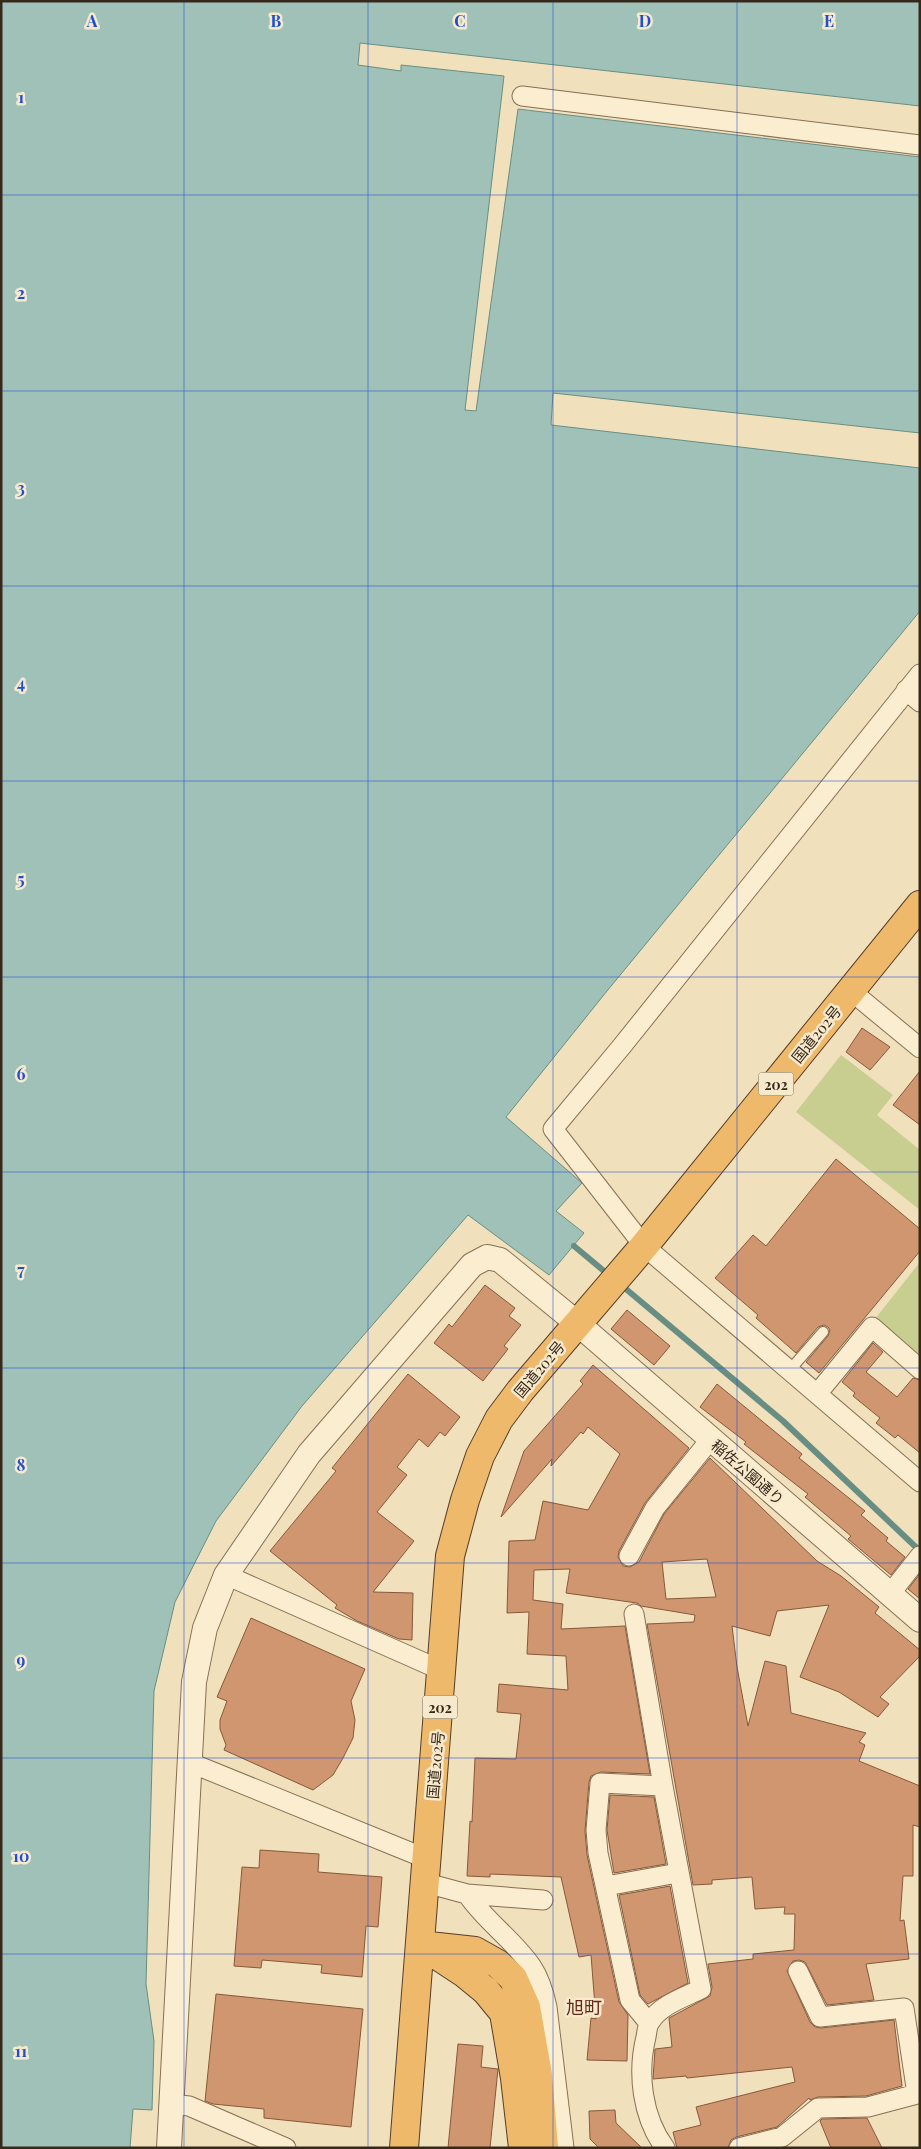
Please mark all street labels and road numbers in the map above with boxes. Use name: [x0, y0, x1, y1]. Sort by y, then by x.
street label: 国道202号: [787, 1001, 845, 1067]
road number: 202: [758, 1072, 794, 1096]
street label: 国道202号: [509, 1336, 569, 1402]
street label: 稲佐公園通り: [707, 1435, 789, 1509]
road number: 202: [422, 1695, 458, 1718]
street label: 国道202号: [422, 1730, 448, 1800]

